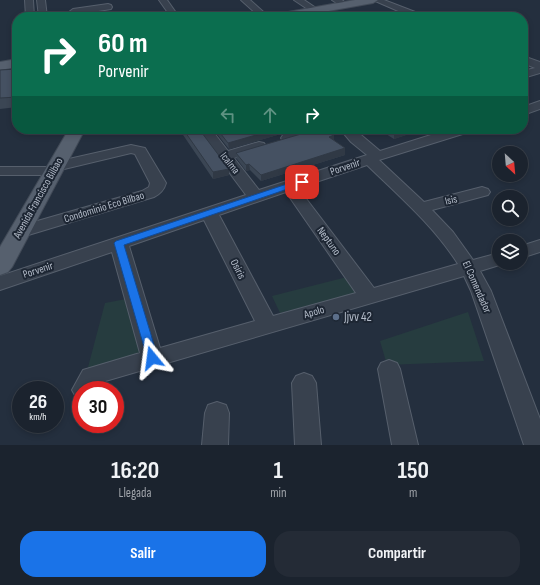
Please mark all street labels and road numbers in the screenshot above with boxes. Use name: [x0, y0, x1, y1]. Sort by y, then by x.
street label: Icalma: [217, 150, 243, 176]
street label: Avenida Francisco Bilbao: [10, 155, 66, 241]
street label: Porvenir: [328, 156, 362, 178]
street label: Condominio Eco Bilbao: [62, 188, 146, 225]
street label: Isis: [444, 192, 459, 208]
street label: Neptuno: [314, 224, 344, 258]
street label: Osiris: [228, 257, 248, 281]
street label: Porvenir: [21, 259, 55, 281]
street label: El Comendador: [460, 259, 494, 315]
street label: Apolo: [301, 303, 326, 321]

